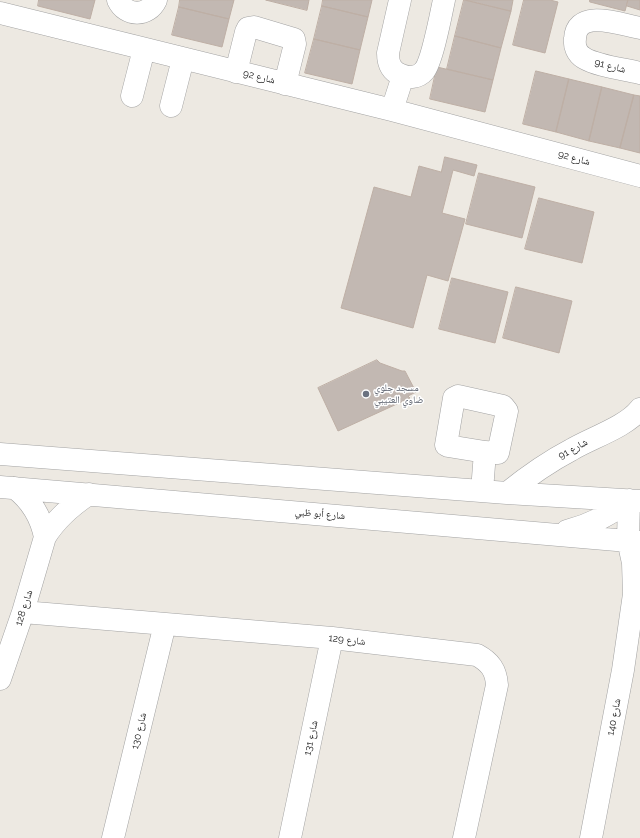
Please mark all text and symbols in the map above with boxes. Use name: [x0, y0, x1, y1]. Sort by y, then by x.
street label: شارع 91: [593, 56, 627, 76]
street label: شارع 92: [242, 67, 276, 87]
street label: شارع 92: [557, 148, 591, 168]
place label: مسجد جلوي ضاوي العتيبي: [374, 382, 423, 406]
marker: مسجد جلوي ضاوي العتيبي: [361, 389, 371, 399]
street label: شارع 91: [556, 436, 590, 462]
street label: شارع أبو ظبي: [294, 506, 346, 522]
street label: شارع 128: [13, 589, 35, 627]
street label: شارع 129: [328, 632, 366, 648]
street label: شارع 140: [605, 697, 623, 737]
street label: شارع 130: [129, 711, 149, 751]
street label: شارع 131: [301, 719, 321, 757]

